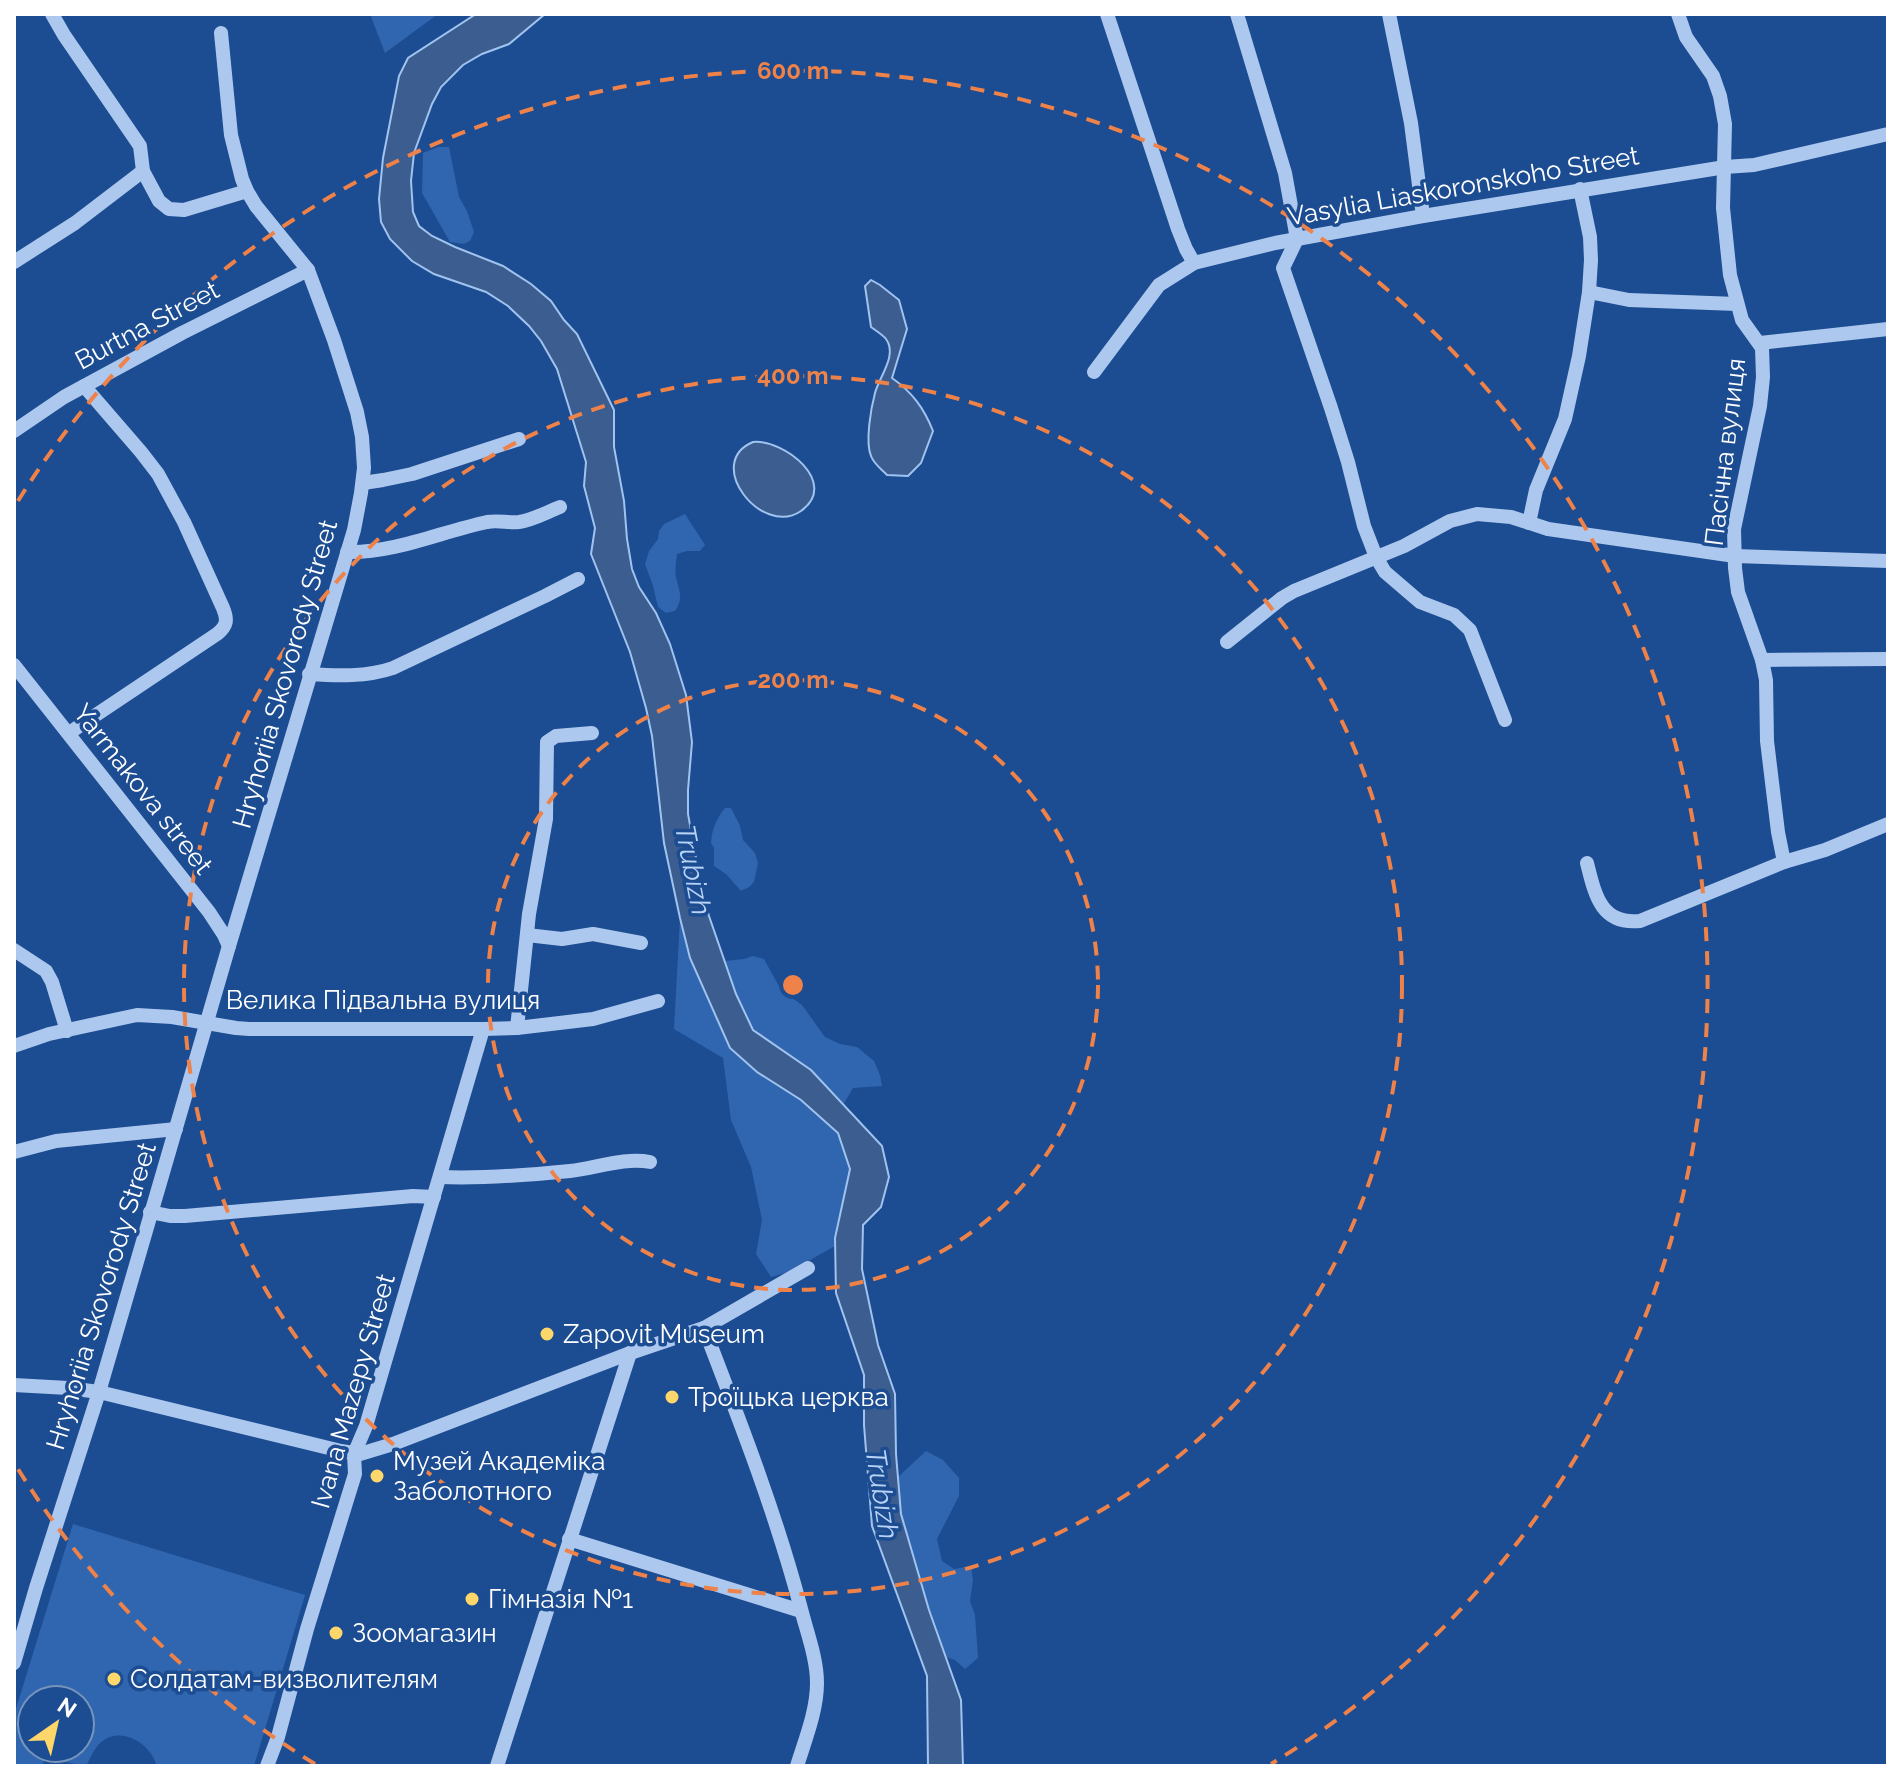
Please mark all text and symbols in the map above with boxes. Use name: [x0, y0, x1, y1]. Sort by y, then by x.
text: 600 m: [757, 56, 829, 85]
street label: Vasylia Liaskoronskoho Street: [1285, 140, 1641, 232]
street label: Burtna Street: [70, 274, 224, 375]
street label: Пасічна вулиця: [1699, 356, 1751, 548]
text: 400 m: [757, 361, 829, 390]
street label: Hryhoriia Skovorody Street: [227, 516, 344, 832]
text: 200 m: [757, 665, 829, 694]
street label: Yarmakova street: [67, 698, 219, 880]
water label: Trubizh: [668, 822, 718, 918]
centre of rings: [779, 971, 807, 999]
street label: Велика Підвальна вулиця: [226, 985, 540, 1015]
street label: Hryhoriia Skovorody Street: [40, 1139, 162, 1453]
street label: Ivana Mazepy Street: [305, 1270, 401, 1512]
place label: Zapovit Museum: [563, 1319, 765, 1349]
marker: Zapovit Museum: [538, 1325, 556, 1343]
place label: Троїцька церква: [688, 1382, 889, 1412]
marker: Троїцька церква: [663, 1388, 681, 1406]
place label: Музей Академіка Заболотного: [393, 1446, 605, 1506]
water label: Trubizh: [859, 1446, 905, 1542]
marker: Музей Академіка Заболотного: [368, 1467, 386, 1485]
place label: Гімназія №1: [488, 1584, 633, 1614]
marker: Гімназія №1: [463, 1590, 481, 1608]
place label: Зоомагазин: [352, 1618, 497, 1648]
marker: Зоомагазин: [327, 1624, 345, 1642]
place label: Солдатам-визволителям: [130, 1664, 438, 1694]
marker: Солдатам-визволителям: [105, 1670, 123, 1688]
north arrow: [16, 1684, 96, 1764]
text: N: [53, 1692, 81, 1723]

